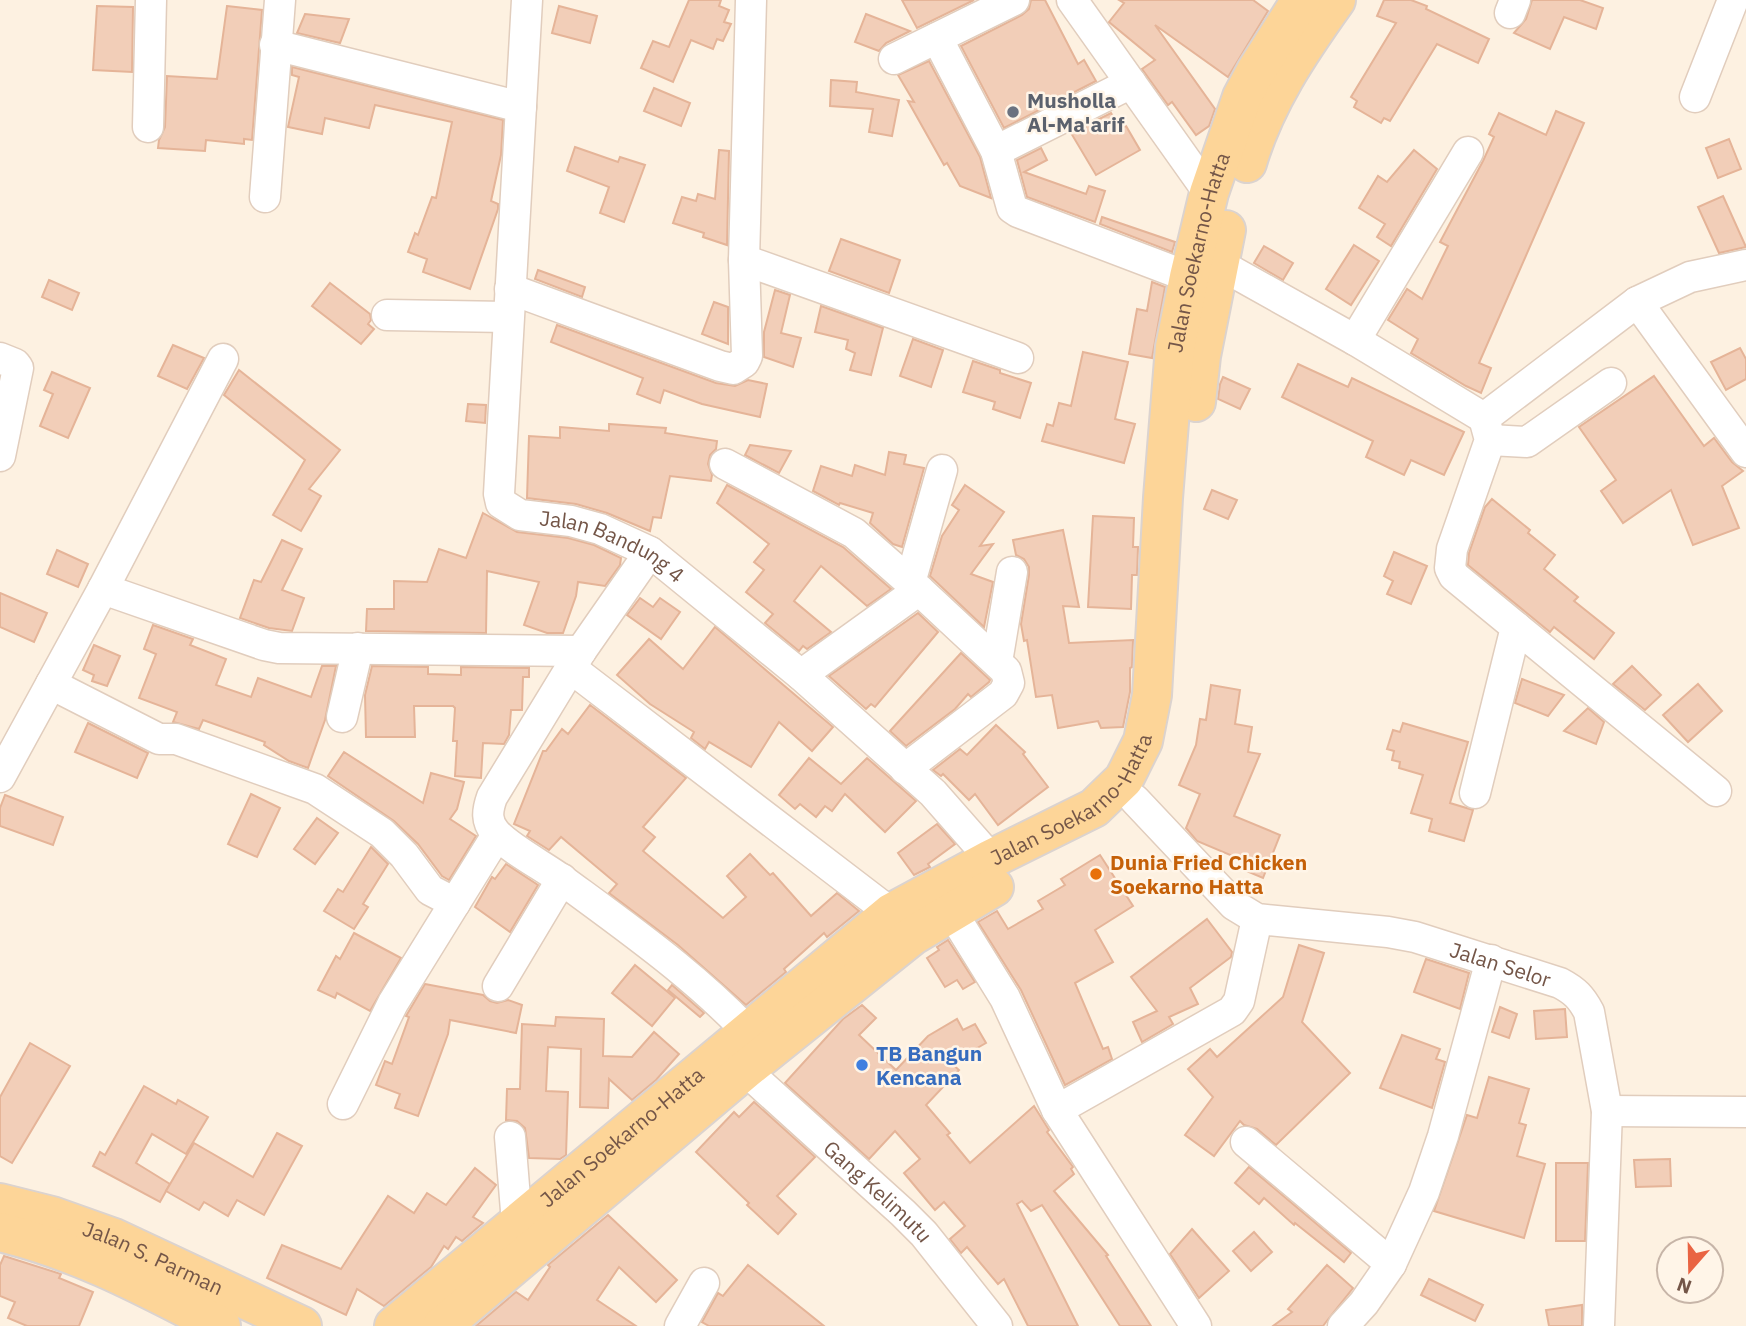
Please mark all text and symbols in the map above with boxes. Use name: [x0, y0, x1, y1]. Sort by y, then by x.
place label: Musholla Al-Ma'arif: [1027, 86, 1125, 138]
marker: Musholla Al-Ma'arif: [1005, 104, 1021, 120]
street label: Jalan Soekarno-Hatta: [1160, 148, 1236, 355]
street label: Jalan Bandung 4: [538, 503, 690, 589]
street label: Jalan Soekarno-Hatta: [985, 732, 1158, 871]
place label: Dunia Fried Chicken Soekarno Hatta: [1110, 848, 1307, 900]
marker: Dunia Fried Chicken Soekarno Hatta: [1088, 866, 1104, 882]
street label: Jalan Selor: [1446, 935, 1555, 993]
place label: TB Bangun Kencana: [876, 1039, 982, 1091]
marker: TB Bangun Kencana: [854, 1057, 870, 1073]
street label: Jalan Soekarno-Hatta: [534, 1060, 710, 1213]
street label: Gang Kelimutu: [818, 1134, 939, 1248]
street label: Jalan S. Parman: [79, 1214, 228, 1301]
north arrow: [1655, 1235, 1725, 1305]
text: N: [1674, 1272, 1695, 1300]

